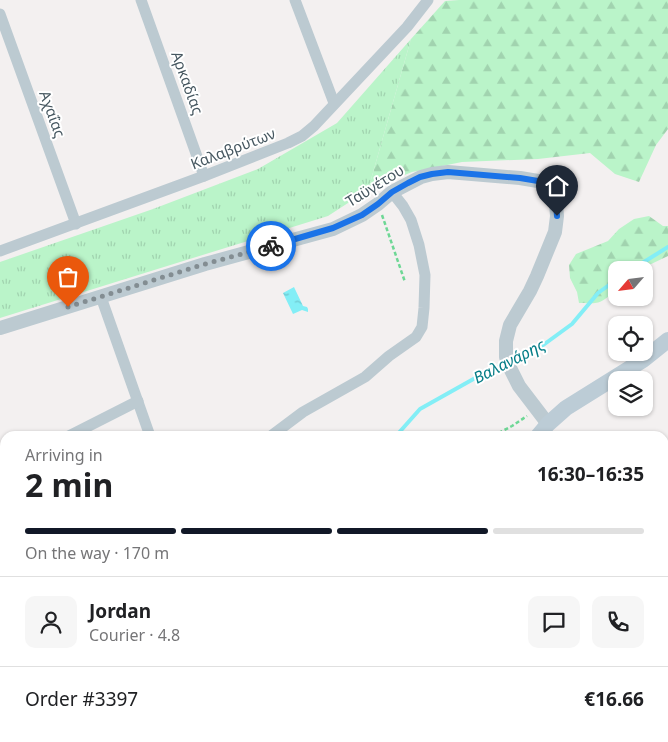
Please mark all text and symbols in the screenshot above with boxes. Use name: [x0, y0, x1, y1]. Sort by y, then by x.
street label: Αρκαδίας: [167, 48, 209, 117]
street label: Αχαΐας: [35, 87, 71, 140]
street label: Καλαβρύτων: [187, 123, 278, 173]
street label: Ταϋγέτου: [342, 159, 407, 211]
pin: [536, 165, 578, 216]
icon: home: [543, 172, 571, 200]
courier: [246, 221, 296, 271]
icon: bike: [257, 232, 285, 260]
pin: [47, 256, 89, 307]
north arrow: [608, 261, 652, 306]
map controls: [608, 261, 653, 416]
icon: bag: [54, 263, 82, 291]
button: locate: [608, 316, 653, 361]
water label: Βαλανάρης: [469, 333, 549, 388]
button: layers: [608, 371, 653, 416]
text: Arriving in: [25, 444, 103, 466]
text: 16:30–16:35: [537, 461, 644, 487]
text: 2 min: [25, 463, 113, 506]
text: On the way · 170 m: [25, 542, 169, 564]
button: person: [25, 596, 77, 648]
button: chat: [528, 596, 580, 648]
button: phone: [592, 596, 644, 648]
text: Jordan: [89, 598, 151, 624]
text: Courier · 4.8: [89, 624, 180, 646]
text: Order #3397: [25, 686, 138, 712]
text: €16.66: [584, 686, 644, 712]

